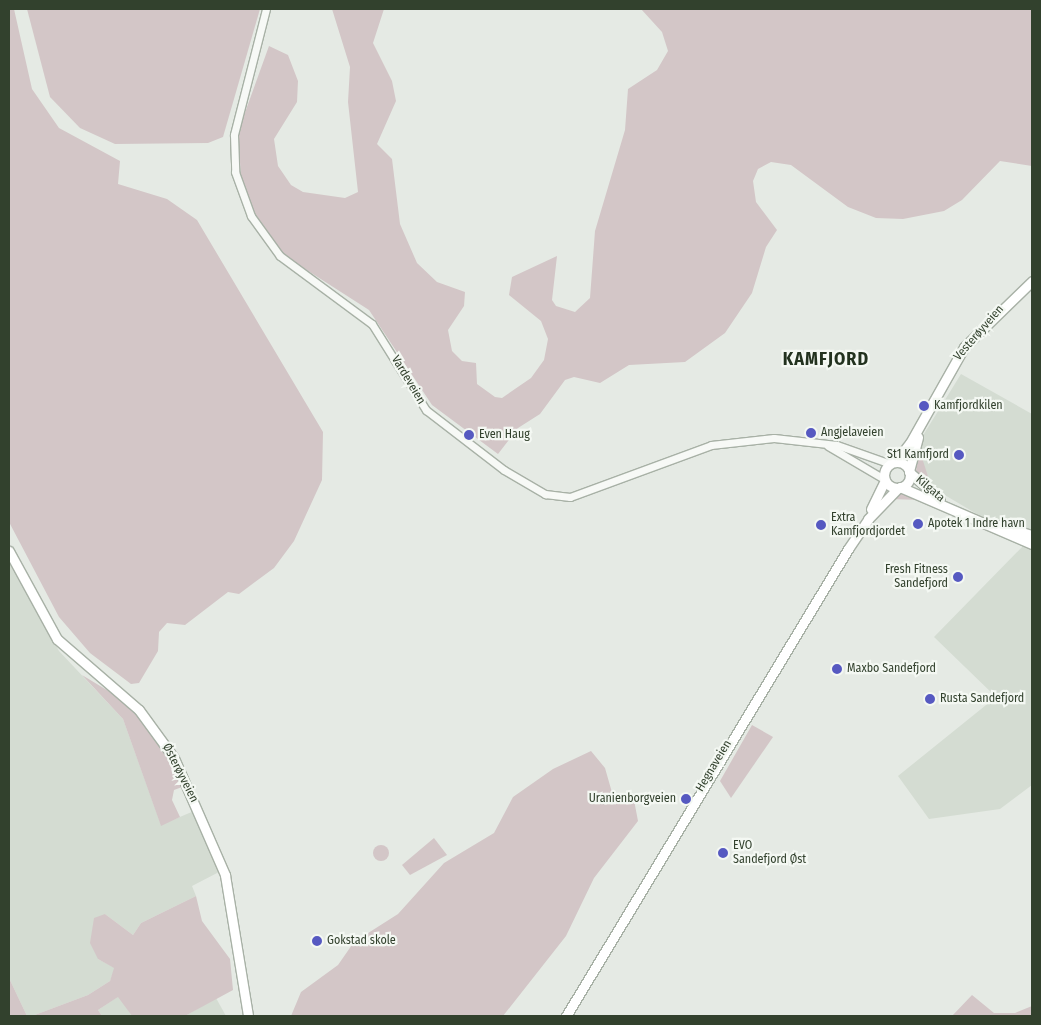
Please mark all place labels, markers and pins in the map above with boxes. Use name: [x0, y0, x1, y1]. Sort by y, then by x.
place label: Kamfjordkilen: [934, 399, 1003, 413]
marker: Kamfjordkilen: [918, 400, 930, 412]
place label: Angjelaveien: [821, 426, 884, 440]
marker: Angjelaveien: [805, 427, 817, 439]
place label: Even Haug: [479, 428, 530, 442]
marker: Even Haug: [463, 429, 475, 441]
place label: St1 Kamfjord: [887, 448, 949, 462]
marker: St1 Kamfjord: [953, 449, 965, 461]
place label: Extra Kamfjordjordet: [831, 511, 905, 539]
place label: Apotek 1 Indre havn: [928, 517, 1025, 531]
marker: Apotek 1 Indre havn: [912, 518, 924, 530]
marker: Extra Kamfjordjordet: [815, 519, 827, 531]
place label: Fresh Fitness Sandefjord: [885, 563, 948, 591]
marker: Fresh Fitness Sandefjord: [952, 571, 964, 583]
place label: Maxbo Sandefjord: [847, 662, 936, 676]
marker: Maxbo Sandefjord: [831, 663, 843, 675]
place label: Rusta Sandefjord: [940, 692, 1024, 706]
marker: Rusta Sandefjord: [924, 693, 936, 705]
place label: Uranienborgveien: [589, 792, 676, 806]
marker: Uranienborgveien: [680, 793, 692, 805]
place label: EVO Sandefjord Øst: [733, 839, 806, 867]
marker: EVO Sandefjord Øst: [717, 847, 729, 859]
place label: Gokstad skole: [327, 934, 396, 948]
marker: Gokstad skole: [311, 935, 323, 947]

